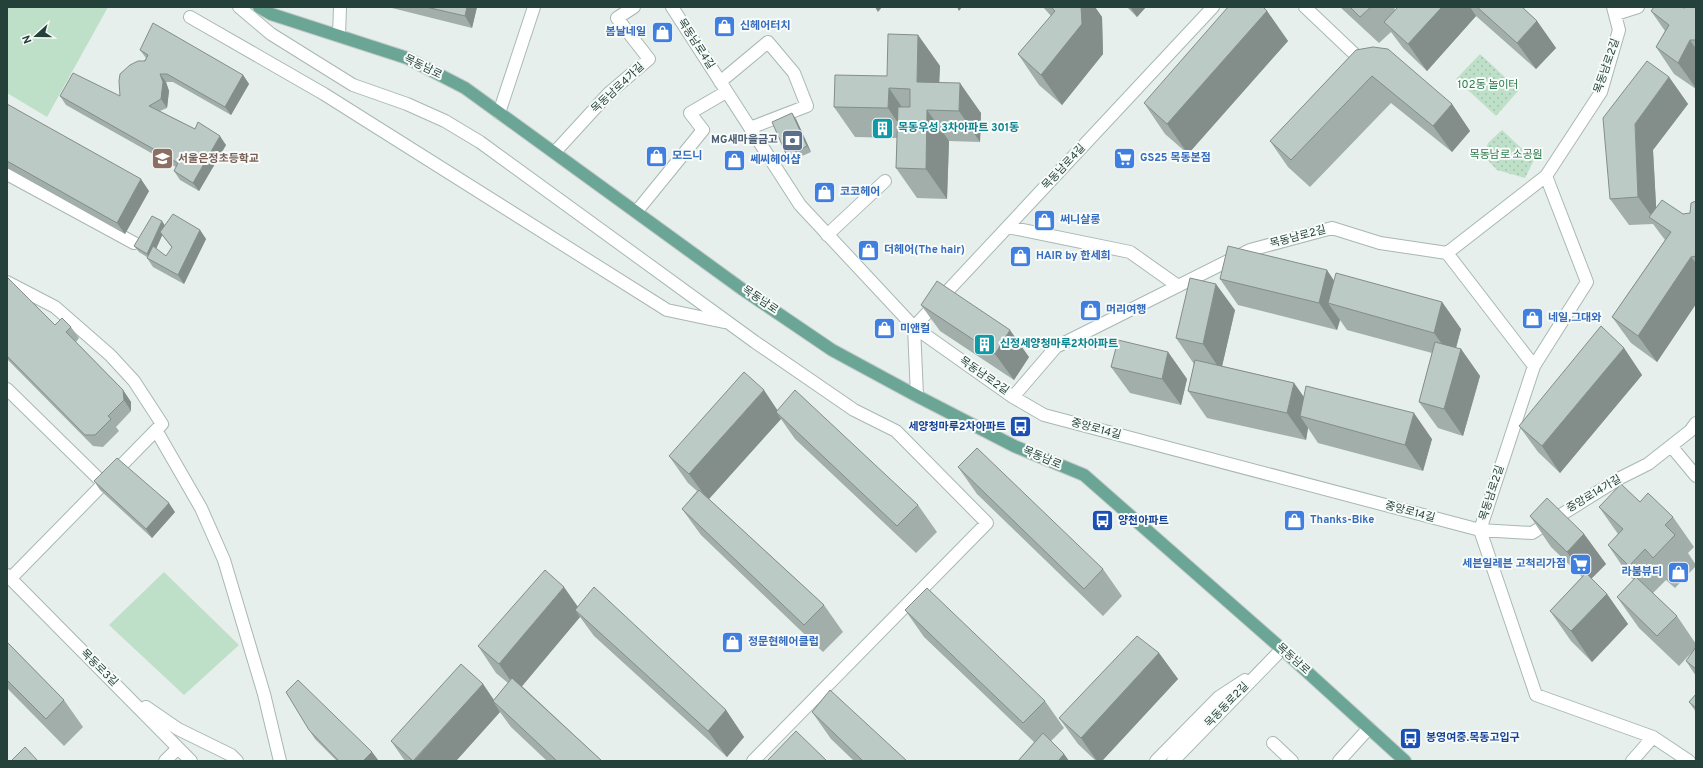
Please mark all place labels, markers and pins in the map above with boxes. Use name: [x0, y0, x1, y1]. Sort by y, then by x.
shop icon: 신헤어터치: [711, 13, 737, 39]
shop icon: 봄날네일: [649, 19, 675, 45]
place label: 신헤어터치: [740, 19, 791, 33]
place label: 봄날네일: [606, 25, 646, 39]
building icon: 목동우성 3차아파트 301동: [869, 115, 895, 141]
place label: 목동우성 3차아파트 301동: [898, 121, 1019, 135]
bank icon: MG새마을금고: [780, 127, 806, 153]
place label: MG새마을금고: [711, 133, 778, 147]
shop icon: 모드니: [643, 143, 669, 169]
supermarket icon: GS25 목동본점: [1111, 145, 1137, 171]
school or university icon: 서울은정초등학교: [149, 146, 175, 172]
shop icon: 쎄씨헤어샵: [722, 147, 748, 173]
place label: 모드니: [672, 149, 702, 163]
place label: GS25 목동본점: [1140, 151, 1211, 165]
place label: 서울은정초등학교: [178, 152, 259, 166]
place label: 쎄씨헤어샵: [750, 153, 801, 167]
shop icon: 코코헤어: [811, 179, 837, 205]
place label: 코코헤어: [840, 185, 880, 199]
shop icon: 써니살롱: [1032, 207, 1058, 233]
place label: 써니살롱: [1060, 213, 1100, 227]
shop icon: 더헤어(The hair): [855, 237, 881, 263]
place label: 더헤어(The hair): [884, 243, 965, 257]
shop icon: HAIR by 한세희: [1008, 243, 1034, 269]
place label: HAIR by 한세희: [1036, 249, 1111, 263]
shop icon: 머리여행: [1077, 297, 1103, 323]
place label: 머리여행: [1106, 303, 1146, 317]
shop icon: 네일,그대와: [1519, 305, 1545, 331]
place label: 네일,그대와: [1548, 311, 1601, 325]
shop icon: 미앤컬: [872, 316, 898, 342]
place label: 미앤컬: [900, 322, 930, 336]
building icon: 신정세양청마루2차아파트: [971, 331, 997, 357]
place label: 신정세양청마루2차아파트: [1000, 337, 1118, 351]
bus stop icon: 세양청마루2차아파트: [1008, 414, 1034, 440]
place label: 세양청마루2차아파트: [908, 420, 1006, 434]
shop icon: Thanks-Bike: [1282, 507, 1308, 533]
bus stop icon: 양천아파트: [1090, 508, 1116, 534]
place label: Thanks-Bike: [1310, 513, 1374, 527]
place label: 양천아파트: [1118, 514, 1169, 528]
supermarket icon: 세븐일레븐 고척리가점: [1568, 551, 1594, 577]
place label: 세븐일레븐 고척리가점: [1462, 557, 1566, 571]
shop icon: 라붐뷰티: [1665, 559, 1691, 585]
place label: 라붐뷰티: [1622, 565, 1662, 579]
shop icon: 정문현헤어클럽: [720, 629, 746, 655]
place label: 정문현헤어클럽: [748, 635, 819, 649]
bus stop icon: 봉영여중.목동고입구: [1398, 725, 1424, 751]
place label: 봉영여중.목동고입구: [1426, 731, 1520, 745]

